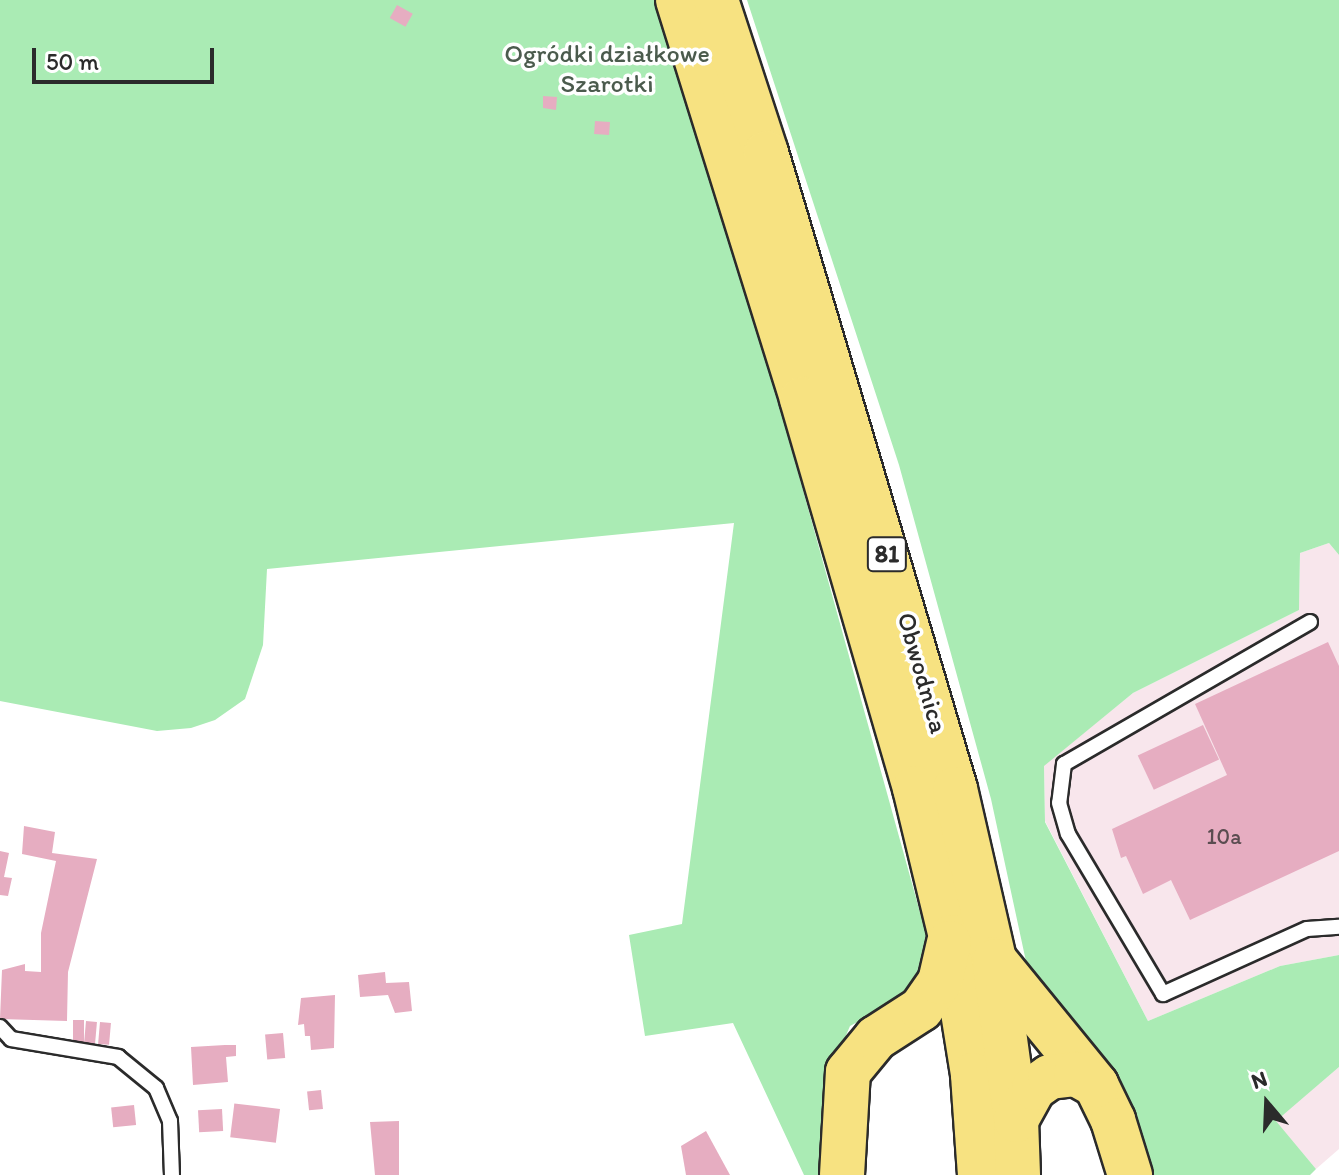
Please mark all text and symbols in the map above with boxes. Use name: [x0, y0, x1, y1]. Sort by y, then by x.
scale bar: [36, 32, 218, 82]
park label: Ogródki działkowe Szarotki: [504, 38, 710, 100]
text: 50 m: [46, 47, 99, 76]
road number: 81: [865, 534, 909, 574]
street label: Obwodnica: [890, 609, 954, 737]
house number: 10a: [1206, 824, 1242, 850]
north arrow: [1227, 1063, 1307, 1143]
text: N: [1248, 1065, 1270, 1095]

